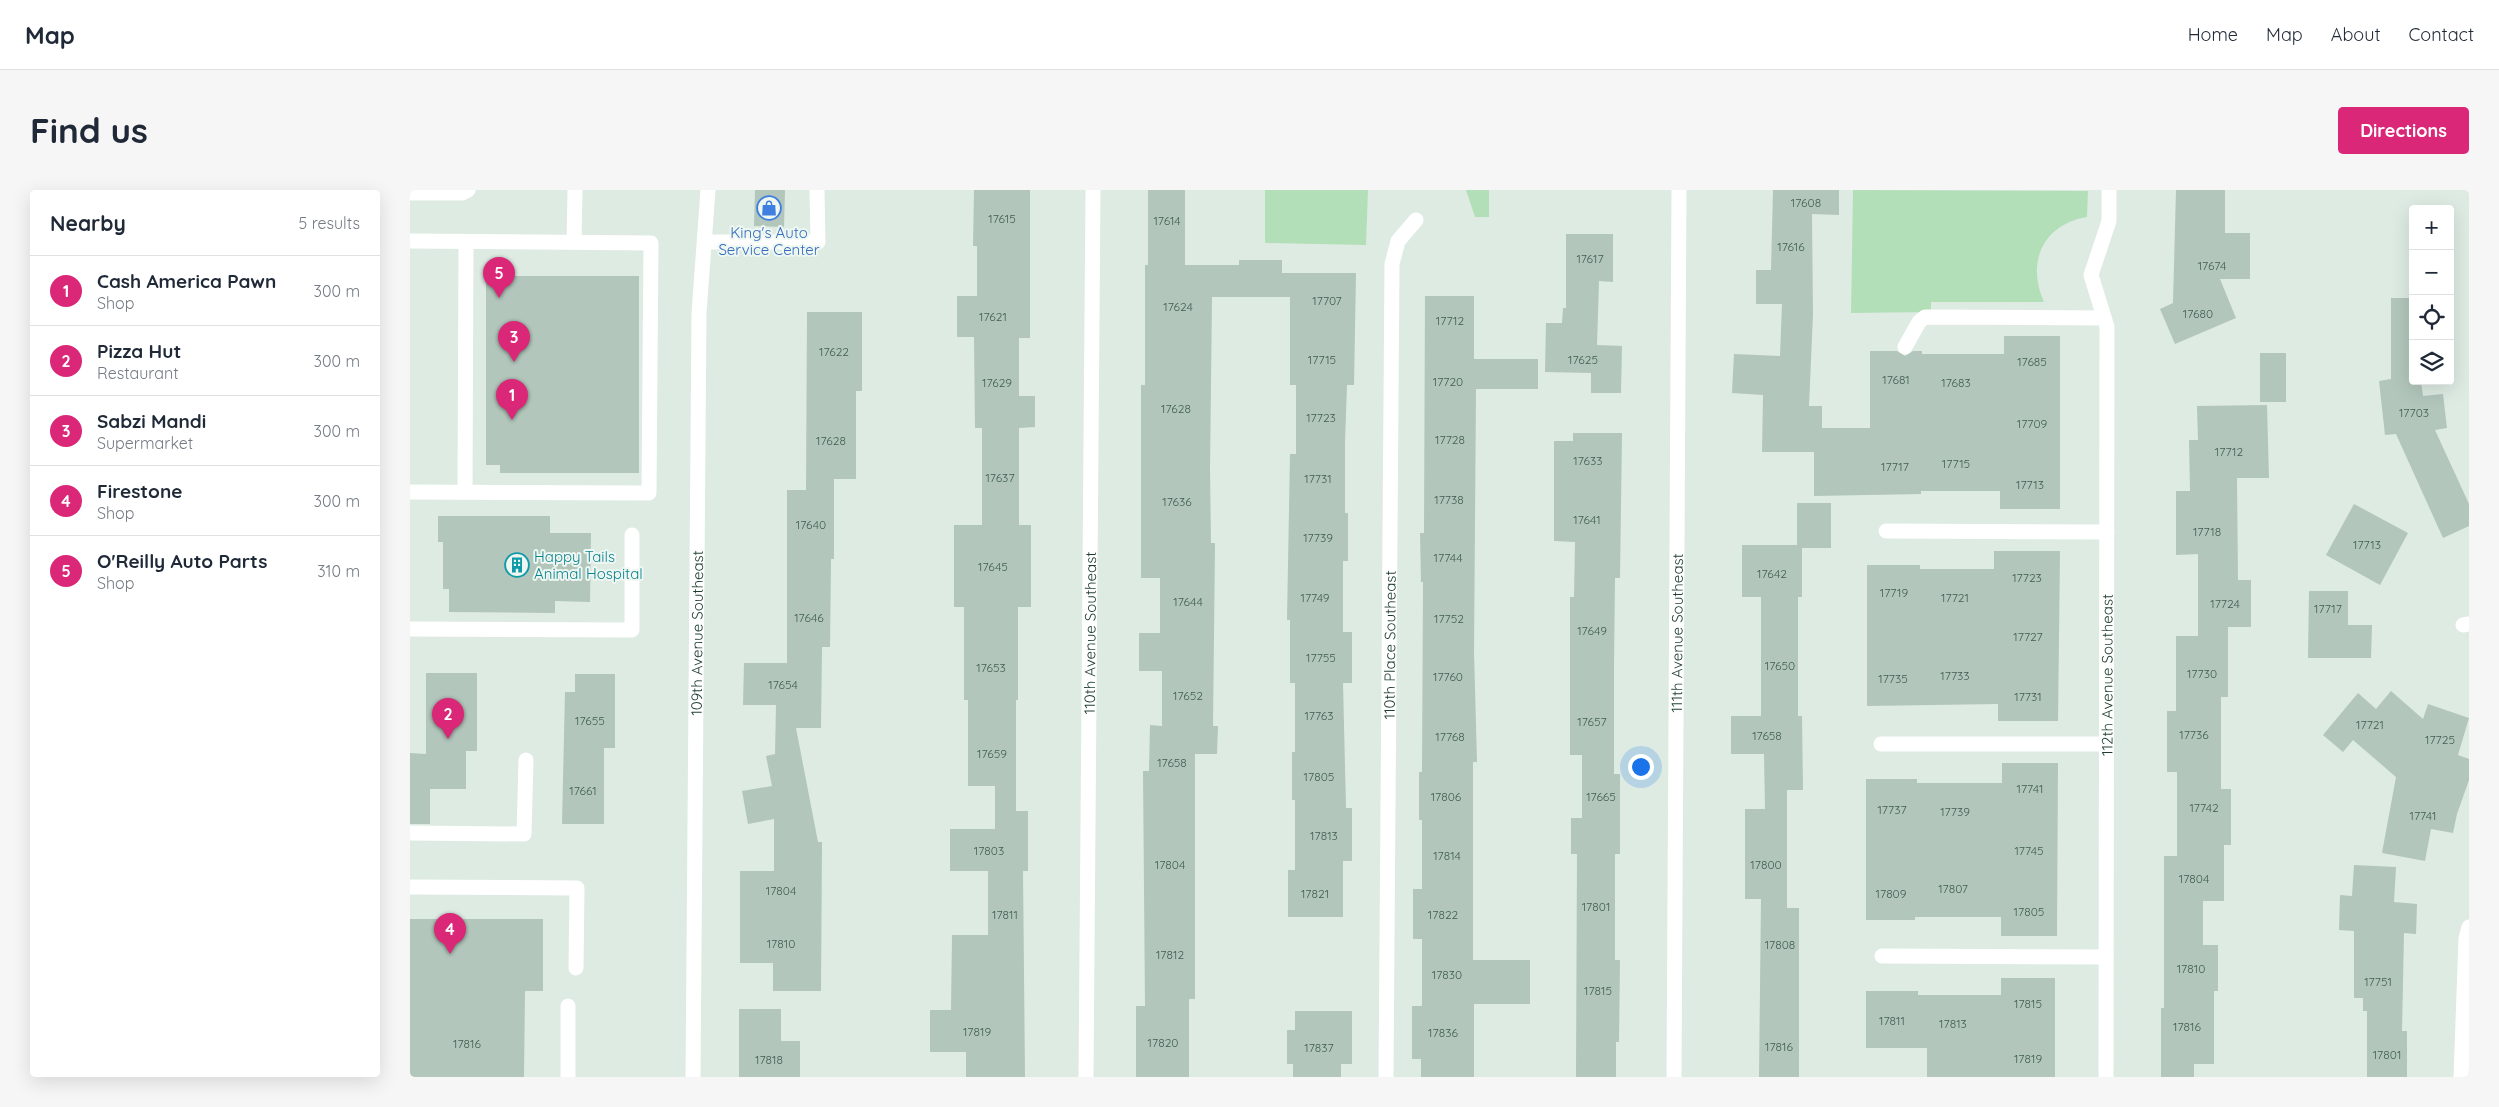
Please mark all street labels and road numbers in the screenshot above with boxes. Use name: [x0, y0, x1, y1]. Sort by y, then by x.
street label: 109th Avenue Southeast: [686, 550, 707, 716]
street label: 110th Avenue Southeast: [1079, 552, 1100, 714]
street label: 111th Avenue Southeast: [1667, 553, 1686, 713]
street label: 110th Place Southeast: [1379, 570, 1399, 720]
street label: 112th Avenue Southeast: [2097, 594, 2116, 756]

